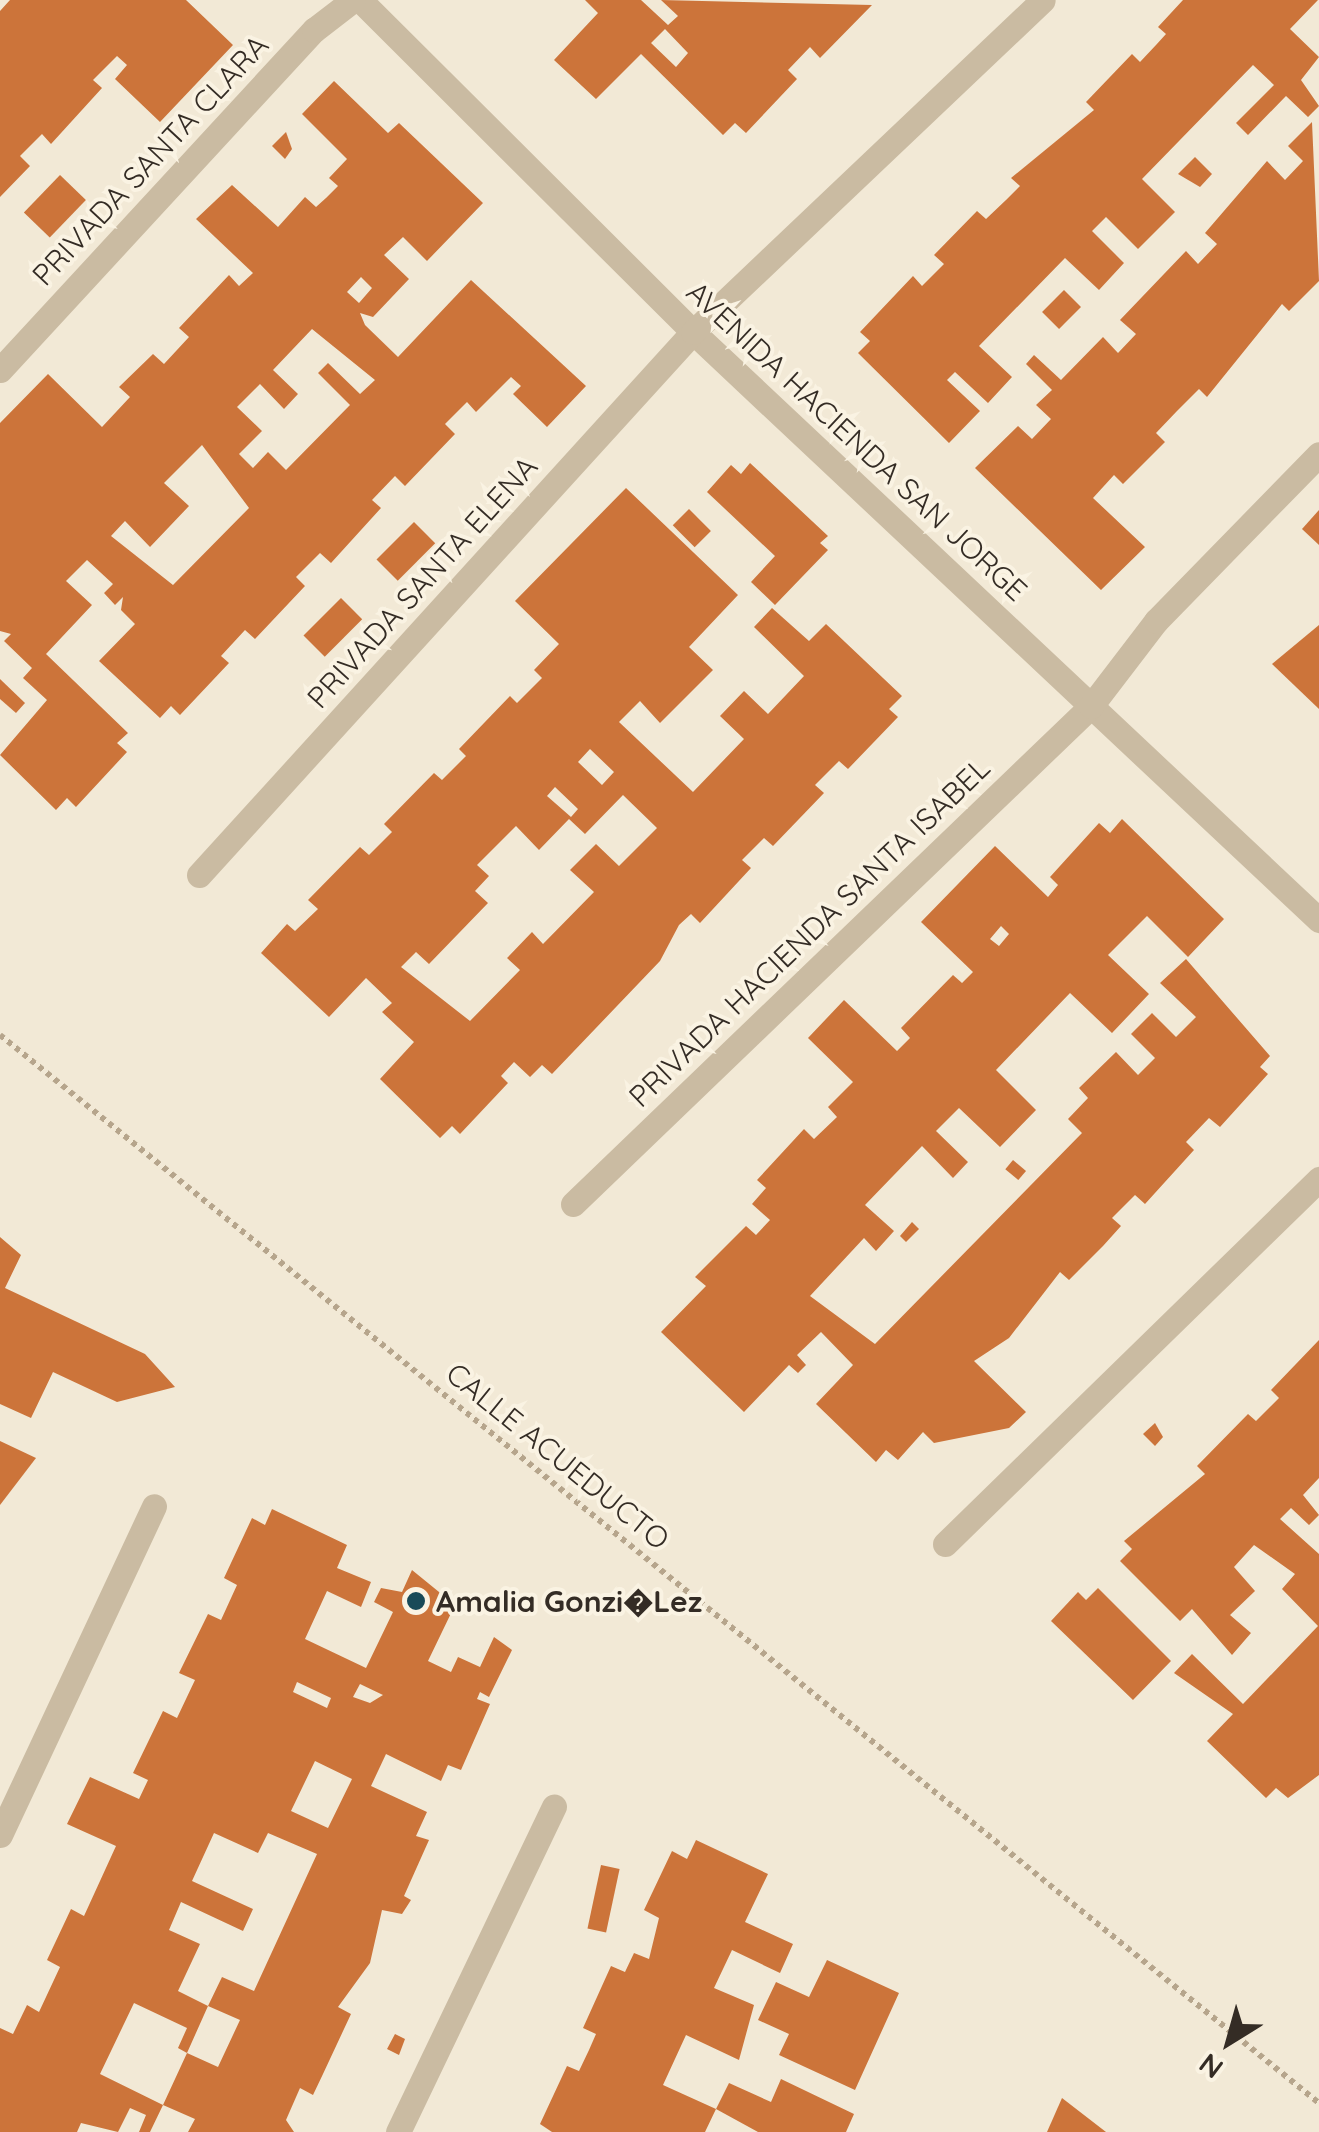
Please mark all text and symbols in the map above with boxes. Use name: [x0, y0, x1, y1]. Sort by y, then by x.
street label: PRIVADA SANTA CLARA: [24, 27, 276, 293]
street label: AVENIDA HACIENDA SAN JORGE: [679, 274, 1035, 608]
street label: PRIVADA SANTA ELENA: [299, 449, 545, 715]
street label: PRIVADA HACIENDA SANTA ISABEL: [621, 750, 997, 1114]
street label: CALLE ACUEDUCTO: [439, 1355, 677, 1557]
place label: Amalia Gonzi�Lez: [436, 1583, 702, 1619]
marker: Amalia Gonzi�Lez: [405, 1590, 427, 1612]
north arrow: [1179, 1992, 1279, 2092]
text: N: [1192, 2046, 1229, 2087]

